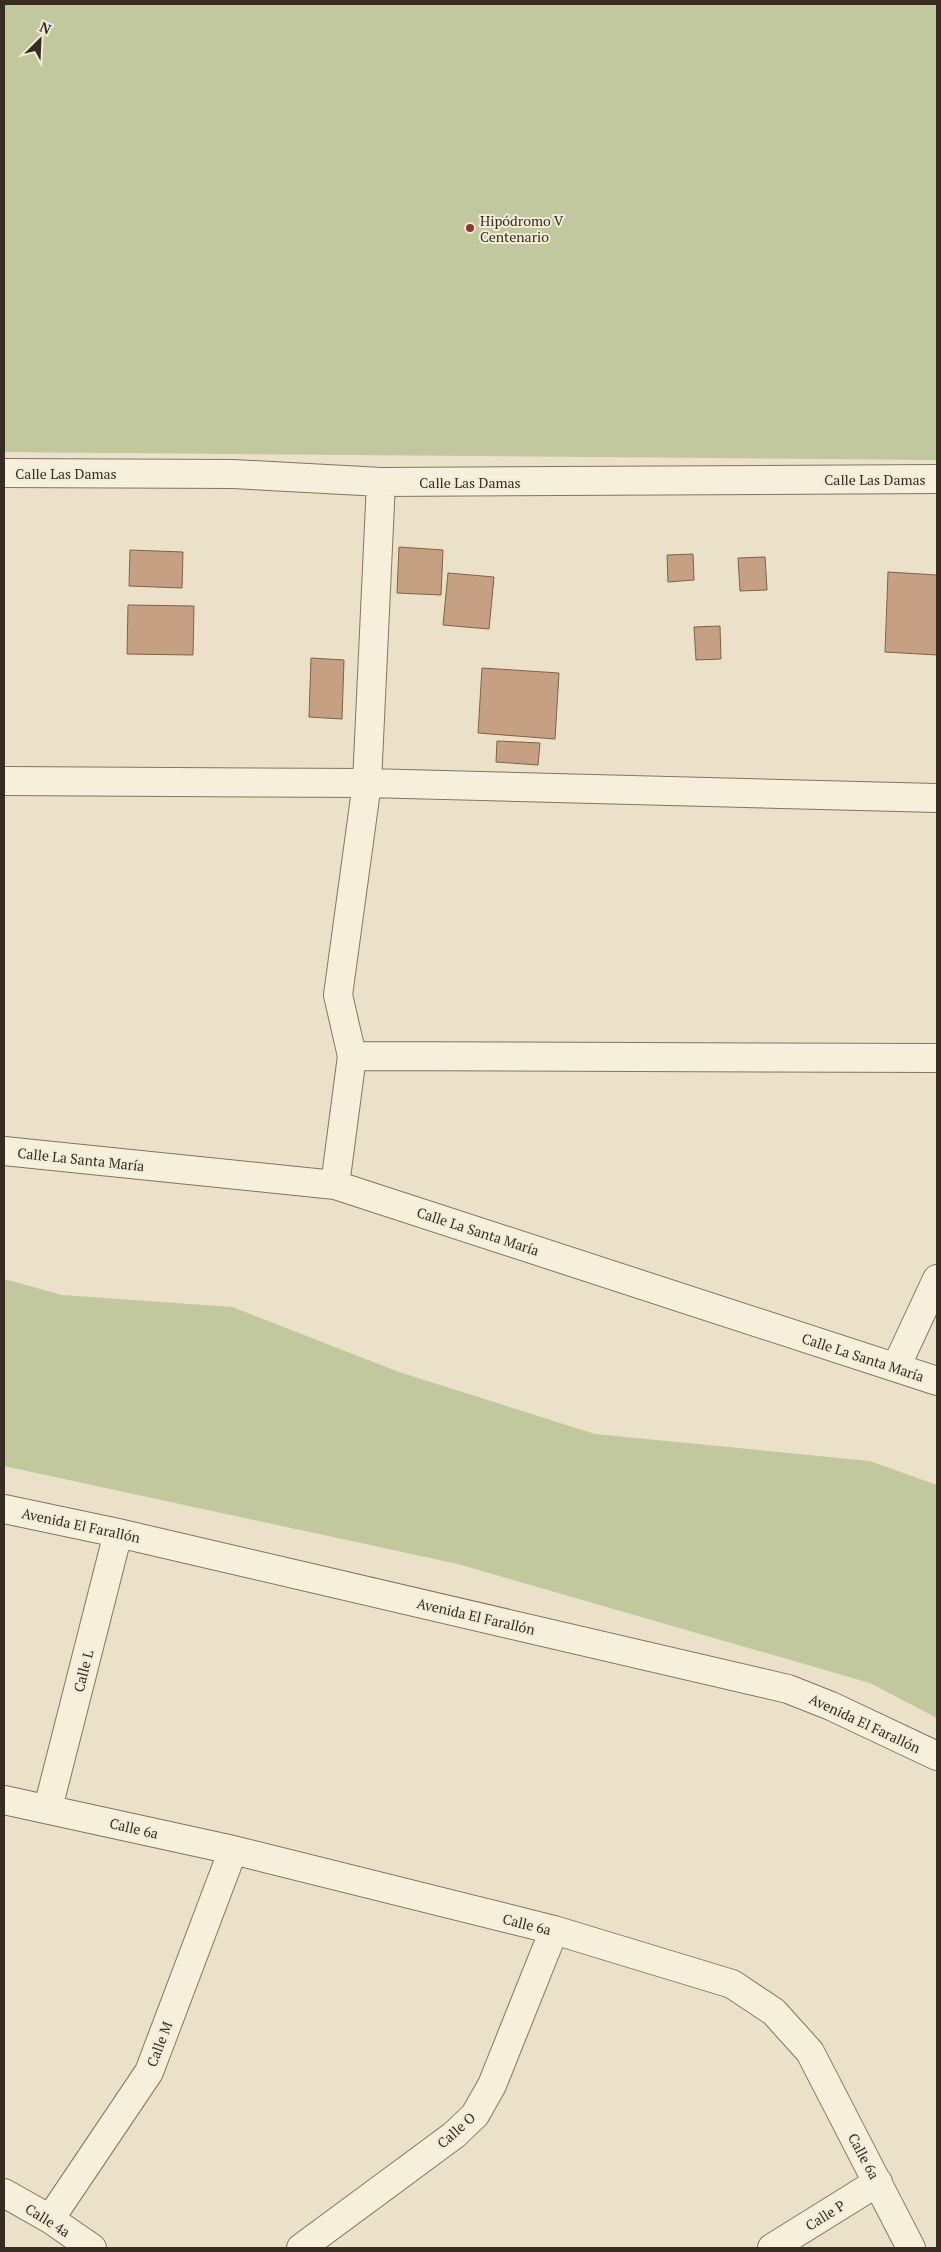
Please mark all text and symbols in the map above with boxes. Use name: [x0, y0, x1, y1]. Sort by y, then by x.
north arrow: [15, 15, 65, 65]
text: N: [37, 17, 55, 39]
place label: Hipódromo V Centenario: [480, 211, 564, 246]
marker: Hipódromo V Centenario: [464, 222, 476, 234]
street label: Calle Las Damas: [15, 464, 117, 483]
street label: Calle Las Damas: [824, 470, 926, 489]
street label: Calle Las Damas: [419, 473, 521, 492]
street label: Calle La Santa María: [17, 1143, 145, 1175]
street label: Calle La Santa María: [414, 1202, 542, 1260]
street label: Calle La Santa María: [799, 1328, 927, 1386]
street label: Avenida El Farallón: [20, 1503, 143, 1547]
street label: Avenida El Farallón: [415, 1593, 538, 1639]
street label: Calle L: [69, 1648, 97, 1694]
street label: Avenida El Farallón: [806, 1689, 924, 1757]
street label: Calle 6a: [108, 1813, 160, 1843]
street label: Calle 6a: [501, 1909, 553, 1939]
street label: Calle M: [142, 2019, 176, 2069]
street label: Calle O: [433, 2108, 479, 2152]
street label: Calle 6a: [844, 2130, 884, 2182]
street label: Calle P: [802, 2195, 848, 2235]
street label: Calle 4a: [22, 2199, 74, 2241]

